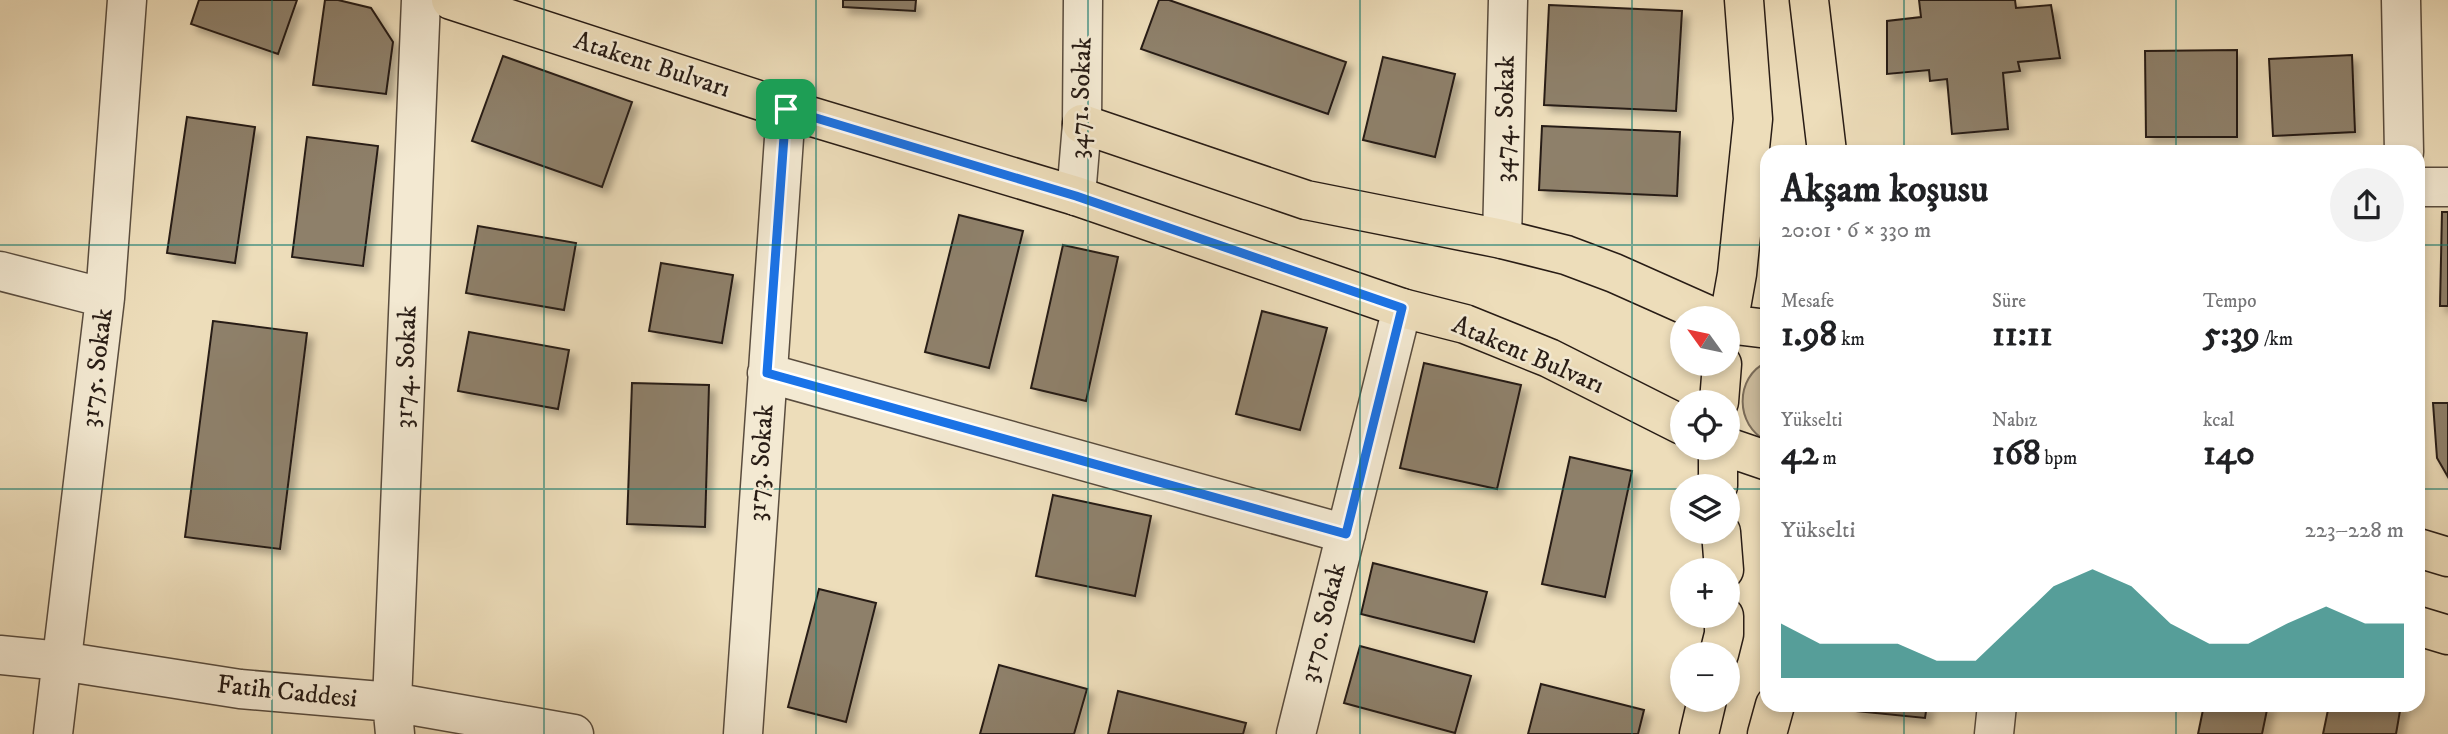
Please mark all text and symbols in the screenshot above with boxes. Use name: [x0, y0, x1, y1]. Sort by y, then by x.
street label: Atakent Bulvarı: [570, 24, 734, 106]
street label: 3471. Sokak: [1062, 36, 1100, 159]
street label: 3474. Sokak: [1487, 55, 1523, 183]
pin: [756, 79, 816, 139]
icon: arrive: [767, 90, 805, 128]
text: Akşam koşusu: [1781, 166, 1989, 214]
button: share: [2330, 168, 2404, 242]
text: 20:01 · 6 × 330 m: [1781, 216, 1931, 245]
text: Mesafe: [1781, 290, 1834, 313]
text: Süre: [1992, 290, 2026, 313]
text: Tempo: [2203, 290, 2256, 313]
street label: 3174. Sokak: [387, 305, 425, 429]
street label: 3175. Sokak: [73, 306, 121, 429]
north arrow: [1670, 306, 1740, 376]
map controls: [1670, 306, 1740, 712]
street label: Atakent Bulvarı: [1447, 308, 1609, 402]
text: 1.98: [1781, 313, 1837, 357]
text: 11:11: [1992, 313, 2053, 357]
text: 5:39: [2203, 313, 2260, 357]
text: km: [1837, 328, 1865, 351]
text: /km: [2260, 328, 2293, 351]
button: locate: [1670, 390, 1740, 460]
street label: 3173. Sokak: [740, 403, 782, 523]
text: Yükselti: [1781, 409, 1842, 432]
text: Nabız: [1992, 409, 2037, 432]
text: kcal: [2203, 409, 2234, 432]
text: 42: [1781, 432, 1818, 476]
text: 168: [1992, 432, 2040, 476]
text: 140: [2203, 432, 2255, 476]
text: m: [1818, 447, 1837, 470]
text: bpm: [2040, 447, 2077, 470]
button: layers: [1670, 474, 1740, 544]
text: Yükselti: [1781, 516, 1855, 545]
text: 223–228 m: [2304, 516, 2404, 545]
button: +: [1670, 558, 1740, 628]
street label: 3170. Sokak: [1292, 560, 1354, 686]
button: −: [1670, 642, 1740, 712]
street label: Fatih Caddesi: [215, 668, 359, 716]

